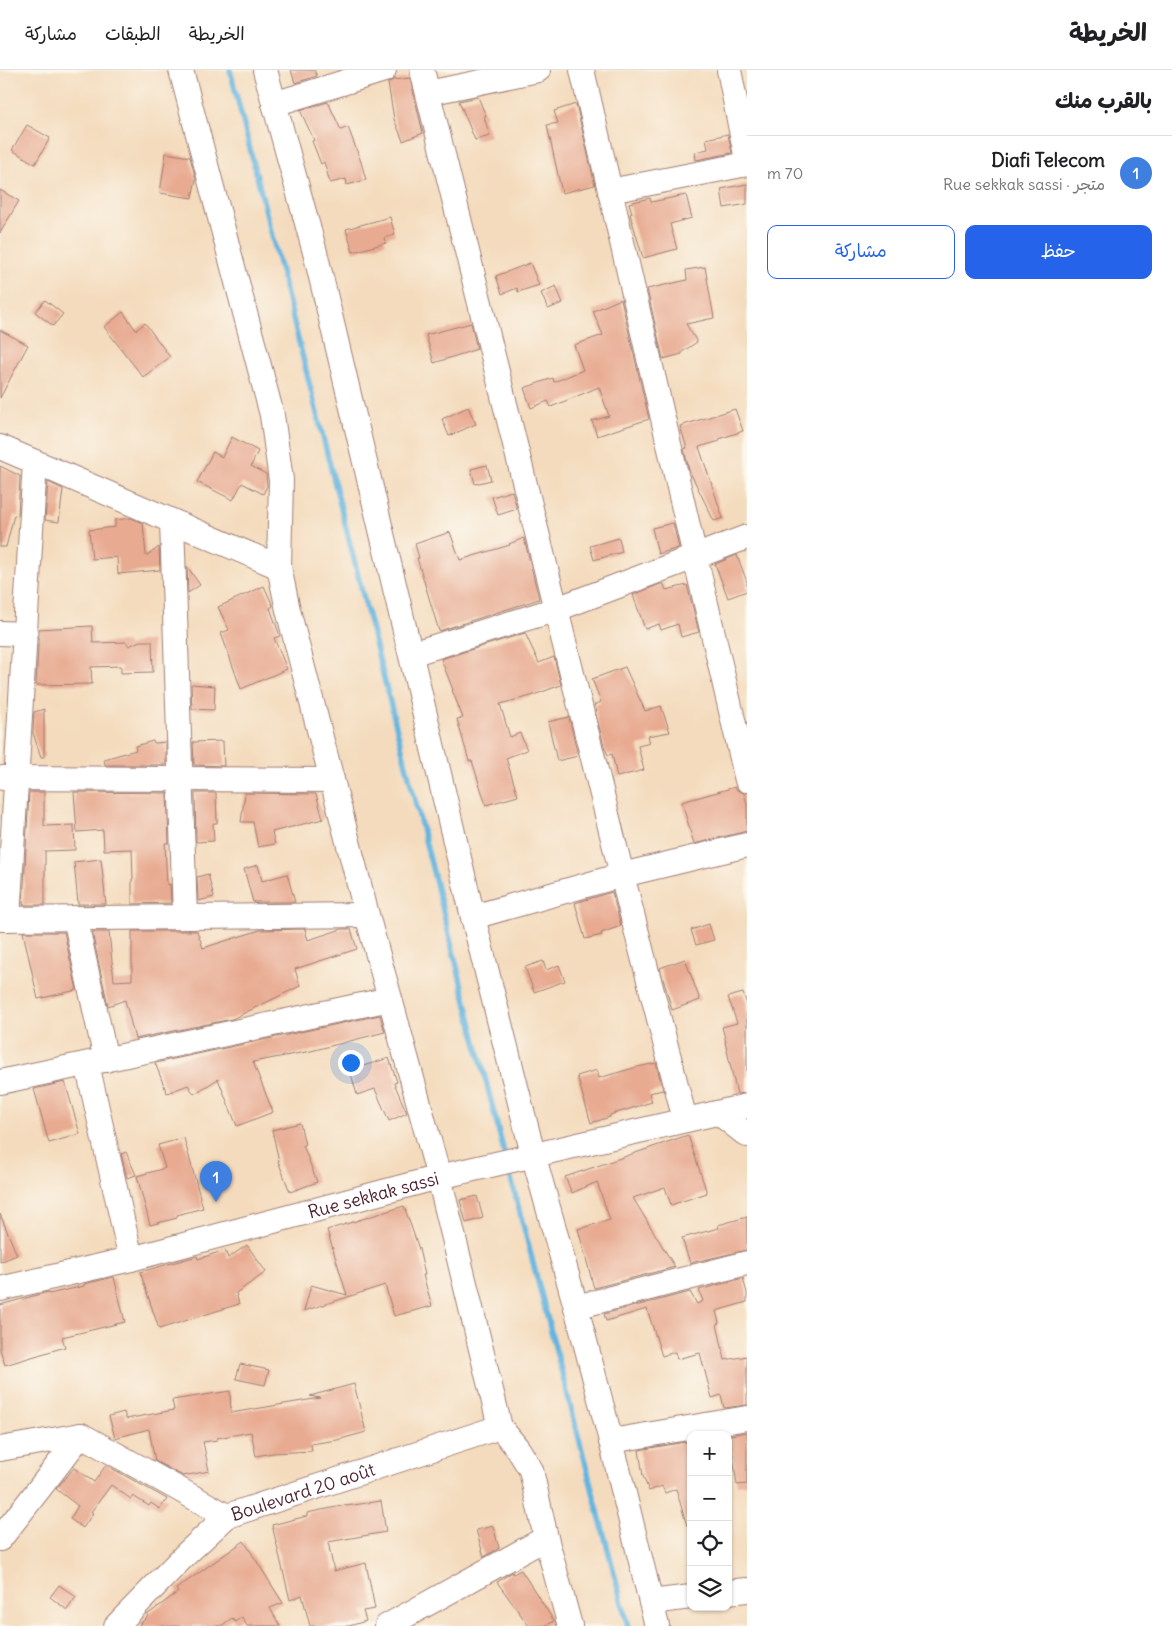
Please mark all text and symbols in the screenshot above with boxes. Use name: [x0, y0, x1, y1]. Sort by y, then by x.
text: الخريطة: [1069, 17, 1147, 47]
text: مشاركة: [25, 22, 77, 45]
text: الطبقات: [105, 22, 161, 45]
text: الخريطة: [189, 22, 245, 45]
text: بالقرب منك: [1055, 87, 1152, 114]
text: Diafi Telecom: [991, 148, 1105, 172]
text: 70 m: [767, 163, 803, 183]
text: 1: [1133, 163, 1139, 183]
text: متجر · Rue sekkak sassi: [943, 174, 1105, 194]
button: مشاركة: [767, 225, 955, 279]
button: حفظ: [965, 225, 1152, 279]
your location: [338, 1050, 364, 1076]
pin: 1: [200, 1161, 232, 1202]
street label: Rue sekkak sassi: [305, 1166, 441, 1223]
map controls: [687, 1431, 732, 1611]
button: +: [687, 1431, 732, 1476]
street label: Boulevard 20 août: [228, 1457, 378, 1526]
button: −: [687, 1476, 732, 1521]
button: locate: [687, 1521, 732, 1566]
button: layers: [687, 1566, 732, 1611]

